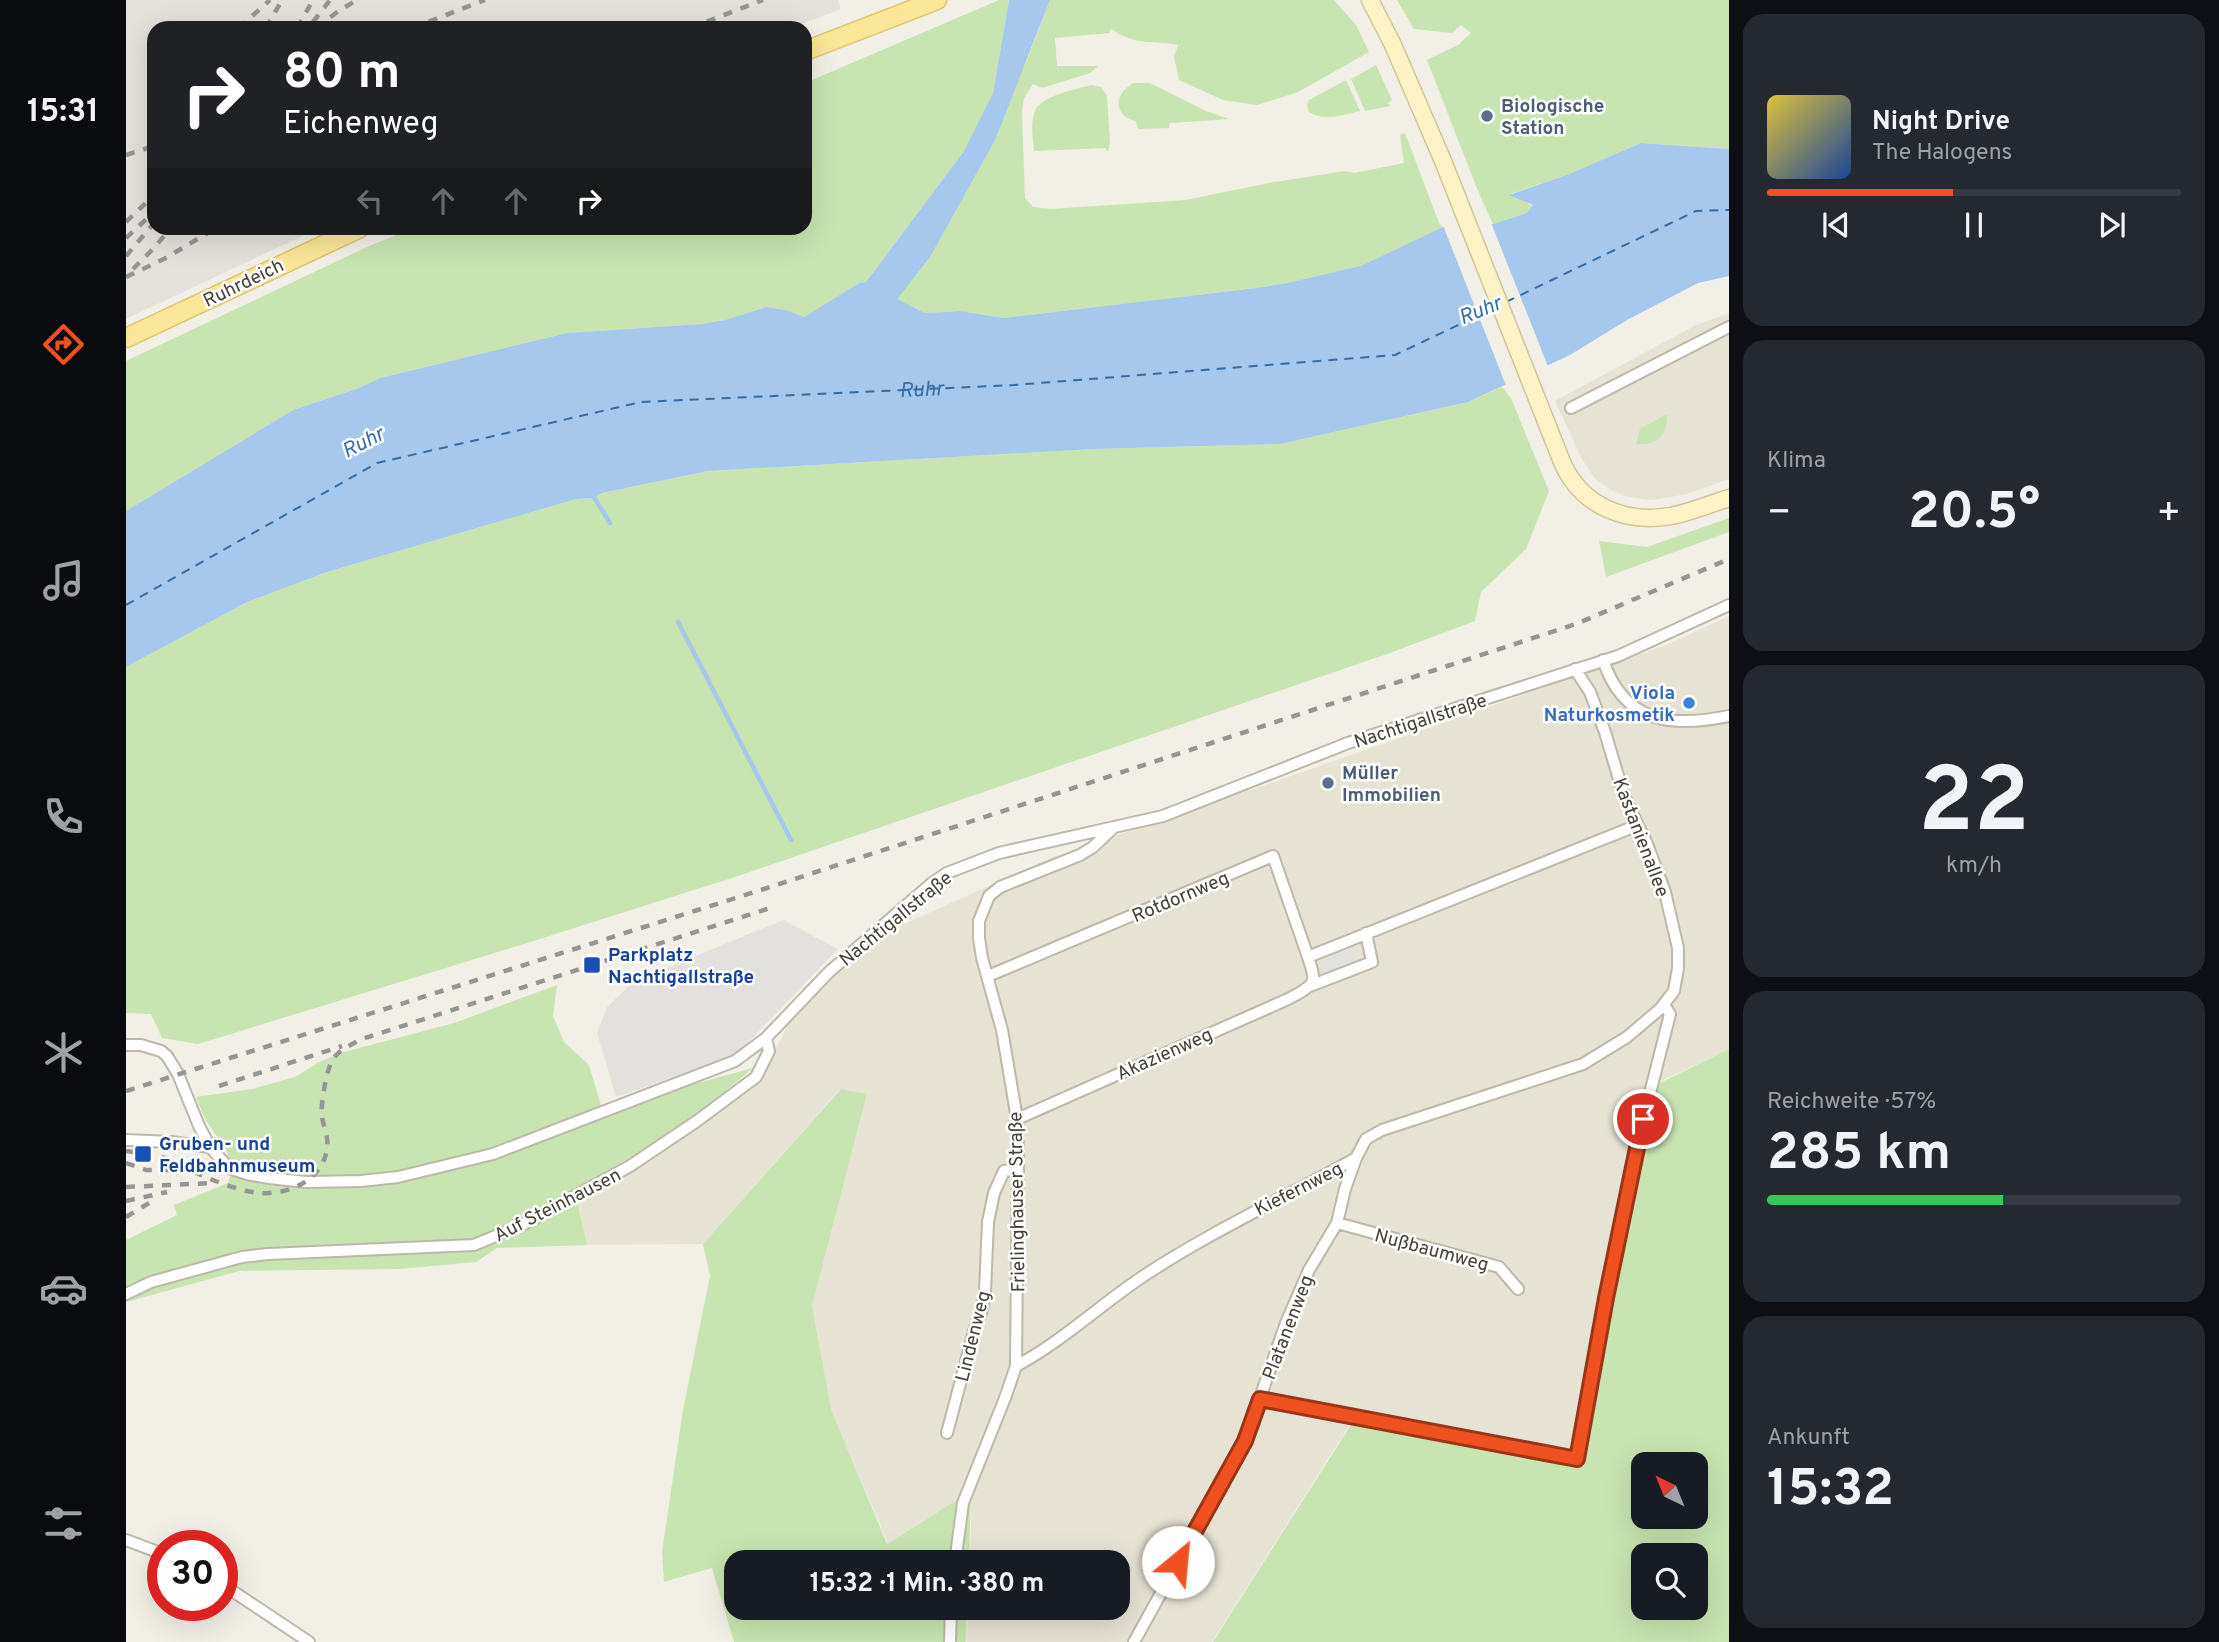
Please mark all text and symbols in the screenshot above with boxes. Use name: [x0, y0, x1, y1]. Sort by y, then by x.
text: 80 m: [283, 44, 400, 106]
icon: right: [168, 49, 259, 140]
text: 15:31: [27, 93, 99, 133]
place label: Biologische Station: [1501, 95, 1604, 141]
text: Eichenweg: [283, 105, 438, 145]
text: Night Drive: [1872, 106, 2010, 139]
marker: Biologische Station: [1479, 108, 1495, 124]
text: The Halogens: [1872, 139, 2012, 168]
icon: left: [351, 182, 389, 220]
icon: ahead: [424, 182, 462, 220]
icon: ahead: [497, 182, 535, 220]
icon: right: [570, 182, 608, 220]
icon: previous: [1817, 206, 1855, 244]
icon: pause: [1955, 206, 1993, 244]
icon: next: [2093, 206, 2131, 244]
street label: Ruhrdeich: [200, 254, 288, 314]
water label: Ruhr: [1455, 290, 1508, 332]
icon: directions: [39, 320, 88, 369]
water label: Ruhr: [899, 376, 946, 405]
water label: Ruhr: [338, 420, 391, 465]
text: Klima: [1767, 447, 1826, 476]
text: 20.5°: [1908, 481, 2040, 547]
text: −: [1767, 490, 1792, 539]
text: +: [2156, 490, 2181, 539]
icon: music: [39, 556, 88, 605]
place label: Viola Naturkosmetik: [1544, 682, 1675, 728]
street label: Nachtigallstraße: [1351, 689, 1490, 755]
marker: Viola Naturkosmetik: [1681, 695, 1697, 711]
text: 22: [1918, 749, 2030, 864]
place label: Müller Immobilien: [1342, 762, 1441, 808]
marker: Müller Immobilien: [1320, 775, 1336, 791]
street label: Kastanienallee: [1606, 775, 1674, 901]
icon: phone: [39, 792, 88, 841]
text: km/h: [1946, 852, 2002, 881]
street label: Nachtigallstraße: [835, 867, 958, 972]
street label: Rotdornweg: [1129, 867, 1233, 929]
place label: Parkplatz Nachtigallstraße: [608, 944, 754, 990]
marker: Parkplatz Nachtigallstraße: [582, 955, 602, 975]
street label: Akazienweg: [1113, 1023, 1217, 1087]
icon: climate: [39, 1028, 88, 1077]
text: Reichweite · 57%: [1767, 1088, 1936, 1117]
pin: [1613, 1089, 1673, 1149]
icon: arrive: [1624, 1100, 1662, 1138]
street label: Frielinghauser Straße: [1004, 1111, 1032, 1293]
text: 285 km: [1767, 1122, 1951, 1188]
place label: Gruben- und Feldbahnmuseum: [159, 1133, 316, 1179]
marker: Gruben- und Feldbahnmuseum: [133, 1144, 153, 1164]
street label: Kiefernweg: [1251, 1157, 1347, 1222]
street label: Auf Steinhausen: [490, 1163, 626, 1248]
street label: Nußbaumweg: [1372, 1224, 1491, 1278]
icon: car: [39, 1264, 88, 1313]
street label: Platanenweg: [1258, 1272, 1320, 1384]
street label: Lindenweg: [951, 1289, 997, 1384]
text: Ankunft: [1767, 1424, 1850, 1453]
north arrow: [1631, 1452, 1708, 1530]
map controls: [1631, 1452, 1708, 1620]
text: 15:32: [1767, 1458, 1894, 1524]
icon: filters: [39, 1499, 88, 1548]
position arrow: [1141, 1525, 1215, 1599]
speed limit sign: 30: [147, 1530, 238, 1621]
button: search: [1631, 1543, 1708, 1620]
text: 15:32 · 1 Min. · 380 m: [810, 1568, 1044, 1601]

